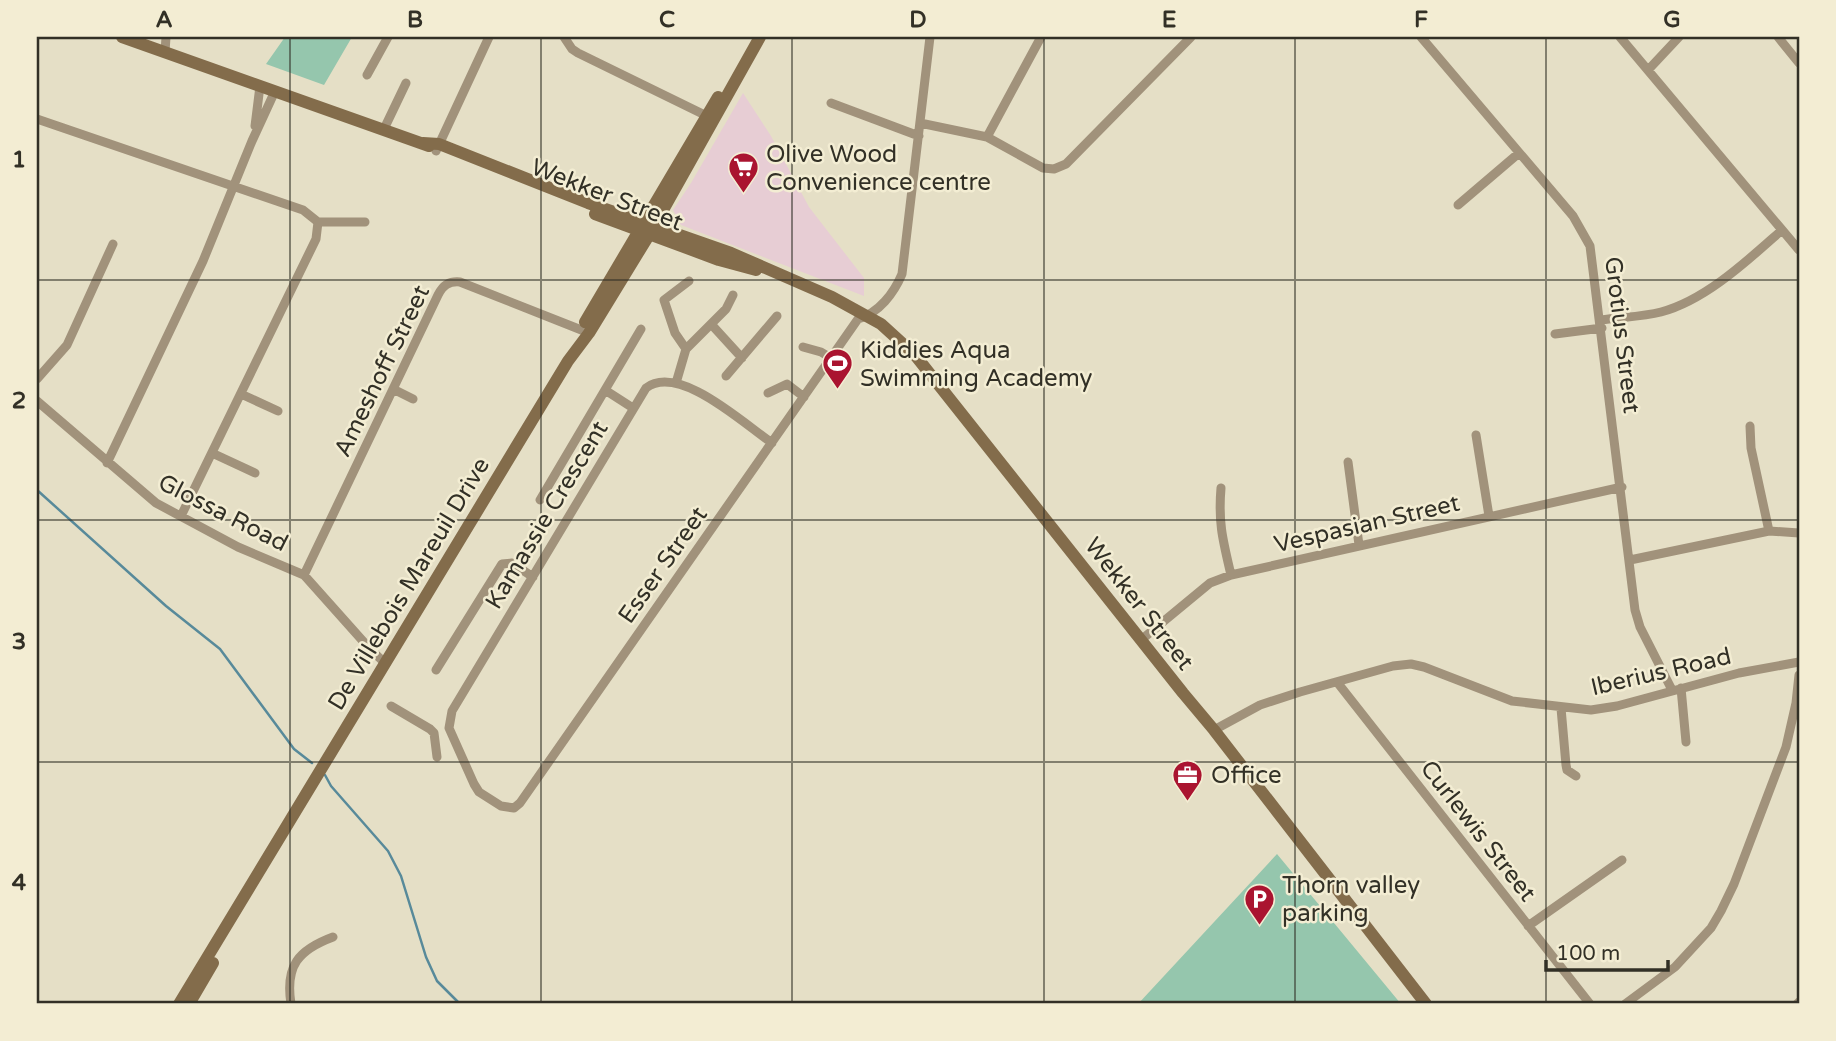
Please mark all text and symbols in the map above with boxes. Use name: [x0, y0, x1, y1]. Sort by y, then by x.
text: A: [155, 6, 173, 34]
text: B: [407, 6, 423, 34]
text: C: [659, 6, 675, 34]
text: D: [909, 6, 927, 34]
text: E: [1162, 6, 1176, 34]
text: F: [1414, 6, 1428, 34]
text: G: [1663, 6, 1681, 34]
place label: Olive Wood Convenience centre: [766, 140, 991, 197]
text: 1: [12, 146, 26, 174]
supermarket icon: Olive Wood Convenience centre: [726, 151, 760, 195]
street label: Wekker Street: [527, 153, 687, 237]
street label: Grotius Street: [1598, 255, 1646, 415]
street label: Ameshoff Street: [328, 280, 436, 462]
place label: Kiddies Aqua Swimming Academy: [860, 336, 1092, 393]
sports icon: Kiddies Aqua Swimming Academy: [820, 347, 854, 391]
text: 2: [12, 387, 26, 415]
street label: Kamassie Crescent: [479, 416, 615, 614]
street label: De Villebois Mareuil Drive: [322, 452, 496, 716]
street label: Glossa Road: [153, 468, 293, 558]
street label: Vespasian Street: [1271, 489, 1463, 559]
street label: Esser Street: [612, 501, 714, 629]
street label: Wekker Street: [1078, 532, 1200, 676]
text: 3: [12, 628, 26, 656]
street label: Iberius Road: [1588, 642, 1734, 702]
street label: Curlewis Street: [1414, 755, 1542, 907]
office icon: Office: [1171, 758, 1205, 802]
place label: Office: [1211, 761, 1282, 790]
text: 4: [12, 869, 27, 897]
place label: Thorn valley parking: [1282, 871, 1420, 928]
parking icon: Thorn valley parking: [1242, 882, 1276, 926]
scale bar: [1546, 929, 1668, 973]
text: 100 m: [1556, 941, 1620, 966]

